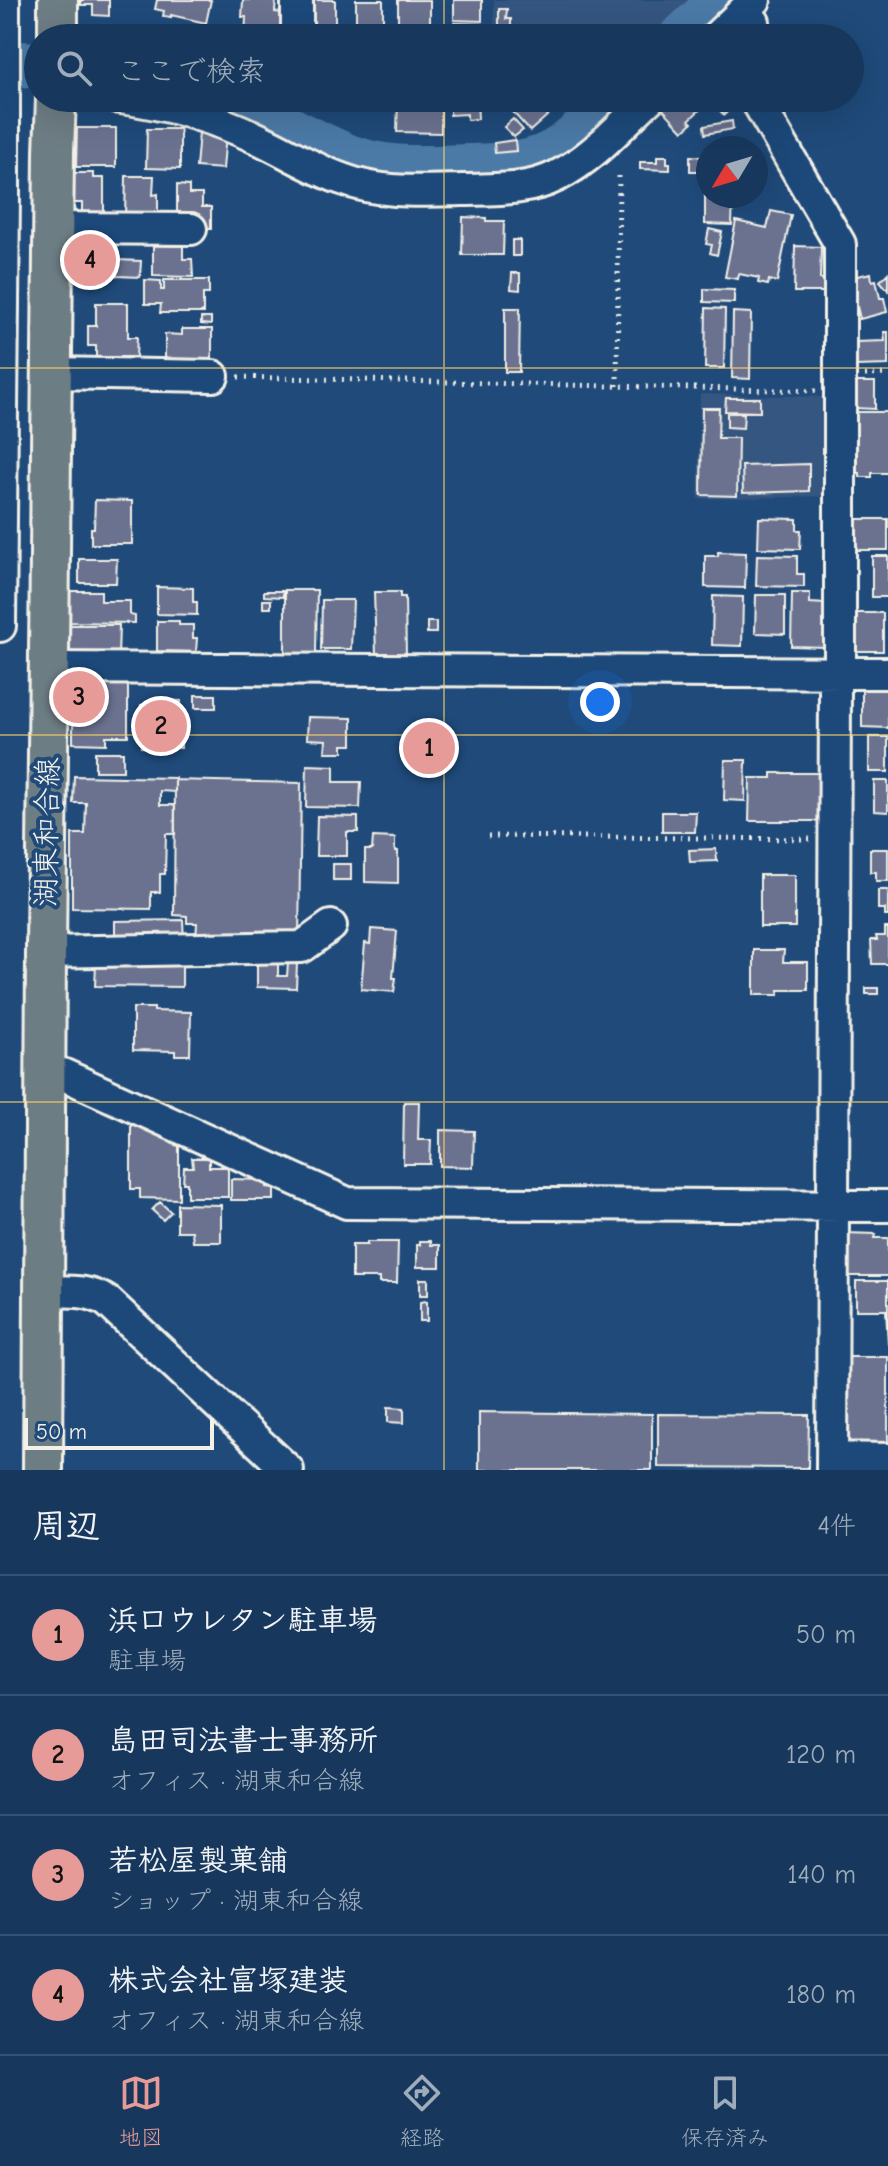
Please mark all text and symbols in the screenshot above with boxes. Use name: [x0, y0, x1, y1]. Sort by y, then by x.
search box: [24, 24, 864, 112]
icon: search: [52, 46, 96, 90]
text: ここで検索: [116, 54, 266, 89]
north arrow: [696, 136, 768, 208]
pin: 4: [64, 230, 116, 290]
pin: 3: [53, 667, 105, 727]
your location: [580, 682, 620, 722]
pin: 2: [135, 696, 187, 756]
pin: 1: [403, 718, 455, 778]
street label: 湖東和合線: [28, 757, 66, 907]
scale bar: [24, 1414, 214, 1450]
text: 50 m: [36, 1419, 87, 1445]
text: 周辺: [32, 1506, 100, 1546]
text: 4件: [817, 1511, 856, 1541]
text: 浜口ウレタン駐車場: [108, 1603, 377, 1638]
text: 1: [53, 1620, 63, 1650]
text: 50 m: [796, 1620, 856, 1650]
text: 駐車場: [108, 1646, 186, 1676]
text: 島田司法書士事務所: [108, 1723, 378, 1758]
text: 2: [52, 1740, 64, 1770]
text: 120 m: [786, 1740, 856, 1770]
text: オフィス · 湖東和合線: [108, 1766, 364, 1796]
text: 若松屋製菓舗: [108, 1843, 288, 1878]
text: 3: [52, 1860, 64, 1890]
text: 140 m: [787, 1860, 856, 1890]
text: ショップ · 湖東和合線: [108, 1886, 363, 1916]
text: 株式会社富塚建装: [108, 1963, 348, 1998]
text: 4: [52, 1980, 64, 2010]
text: 180 m: [786, 1980, 856, 2010]
text: オフィス · 湖東和合線: [108, 2006, 364, 2036]
tab: 地図: [119, 2071, 163, 2151]
tab: 経路: [400, 2071, 444, 2151]
tab: 保存済み: [681, 2071, 769, 2151]

